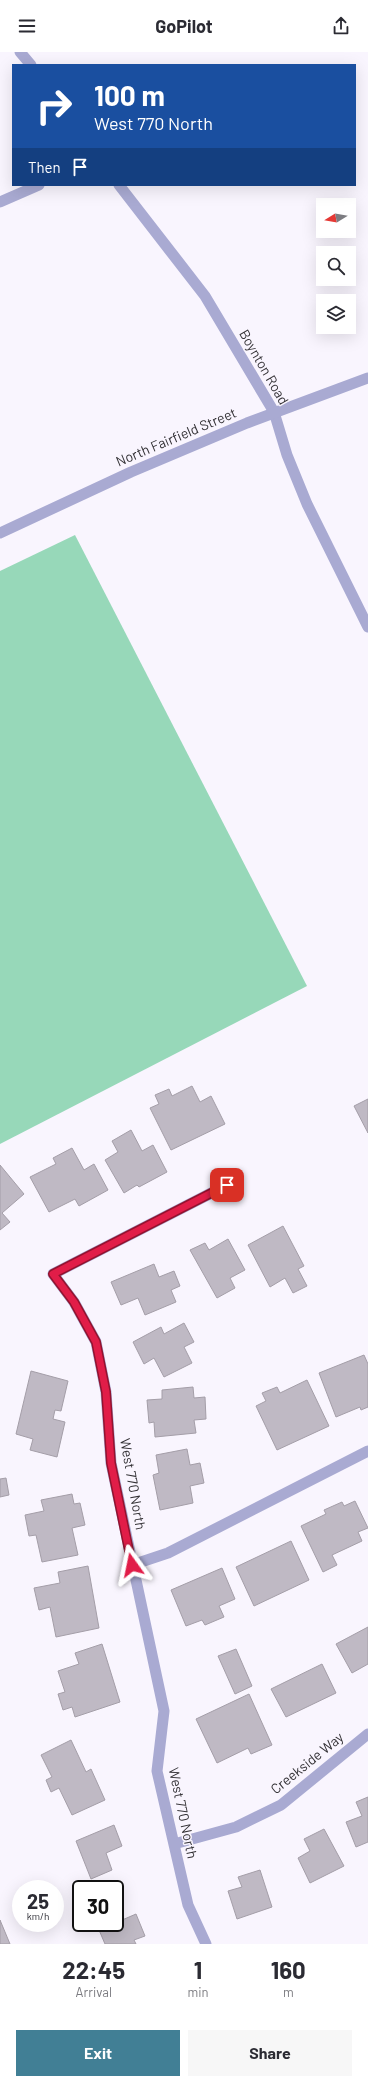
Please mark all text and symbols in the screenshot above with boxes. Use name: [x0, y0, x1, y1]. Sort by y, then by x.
icon: menu: [16, 15, 38, 37]
text: GoPilot: [155, 15, 213, 37]
icon: share: [330, 15, 352, 37]
text: 100 m: [94, 78, 165, 112]
icon: right: [28, 80, 80, 132]
text: West 770 North: [94, 112, 213, 134]
icon: arrive: [69, 156, 91, 178]
text: Then: [28, 158, 61, 176]
north arrow: [316, 198, 356, 238]
map controls: [316, 198, 356, 334]
button: search: [316, 246, 356, 286]
button: layers: [316, 294, 356, 334]
street label: Boynton Road: [236, 326, 293, 407]
street label: North Fairfield Street: [113, 403, 239, 470]
pin: [210, 1168, 244, 1202]
icon: arrive: [216, 1174, 238, 1196]
street label: West 770 North: [117, 1437, 150, 1531]
position arrow: [111, 1544, 153, 1586]
street label: Creekside Way: [267, 1728, 347, 1797]
street label: West 770 North: [166, 1766, 201, 1860]
speed limit sign: 30: [72, 1880, 124, 1932]
text: 25: [27, 1889, 49, 1913]
text: km/h: [27, 1910, 49, 1922]
text: 22:45: [62, 1955, 125, 1984]
text: 1: [194, 1955, 202, 1984]
text: 160: [271, 1955, 306, 1984]
text: Arrival: [76, 1984, 112, 2000]
text: min: [187, 1984, 209, 2000]
text: m: [283, 1984, 294, 2000]
button: Exit: [16, 2030, 180, 2076]
button: Share: [188, 2030, 352, 2076]

